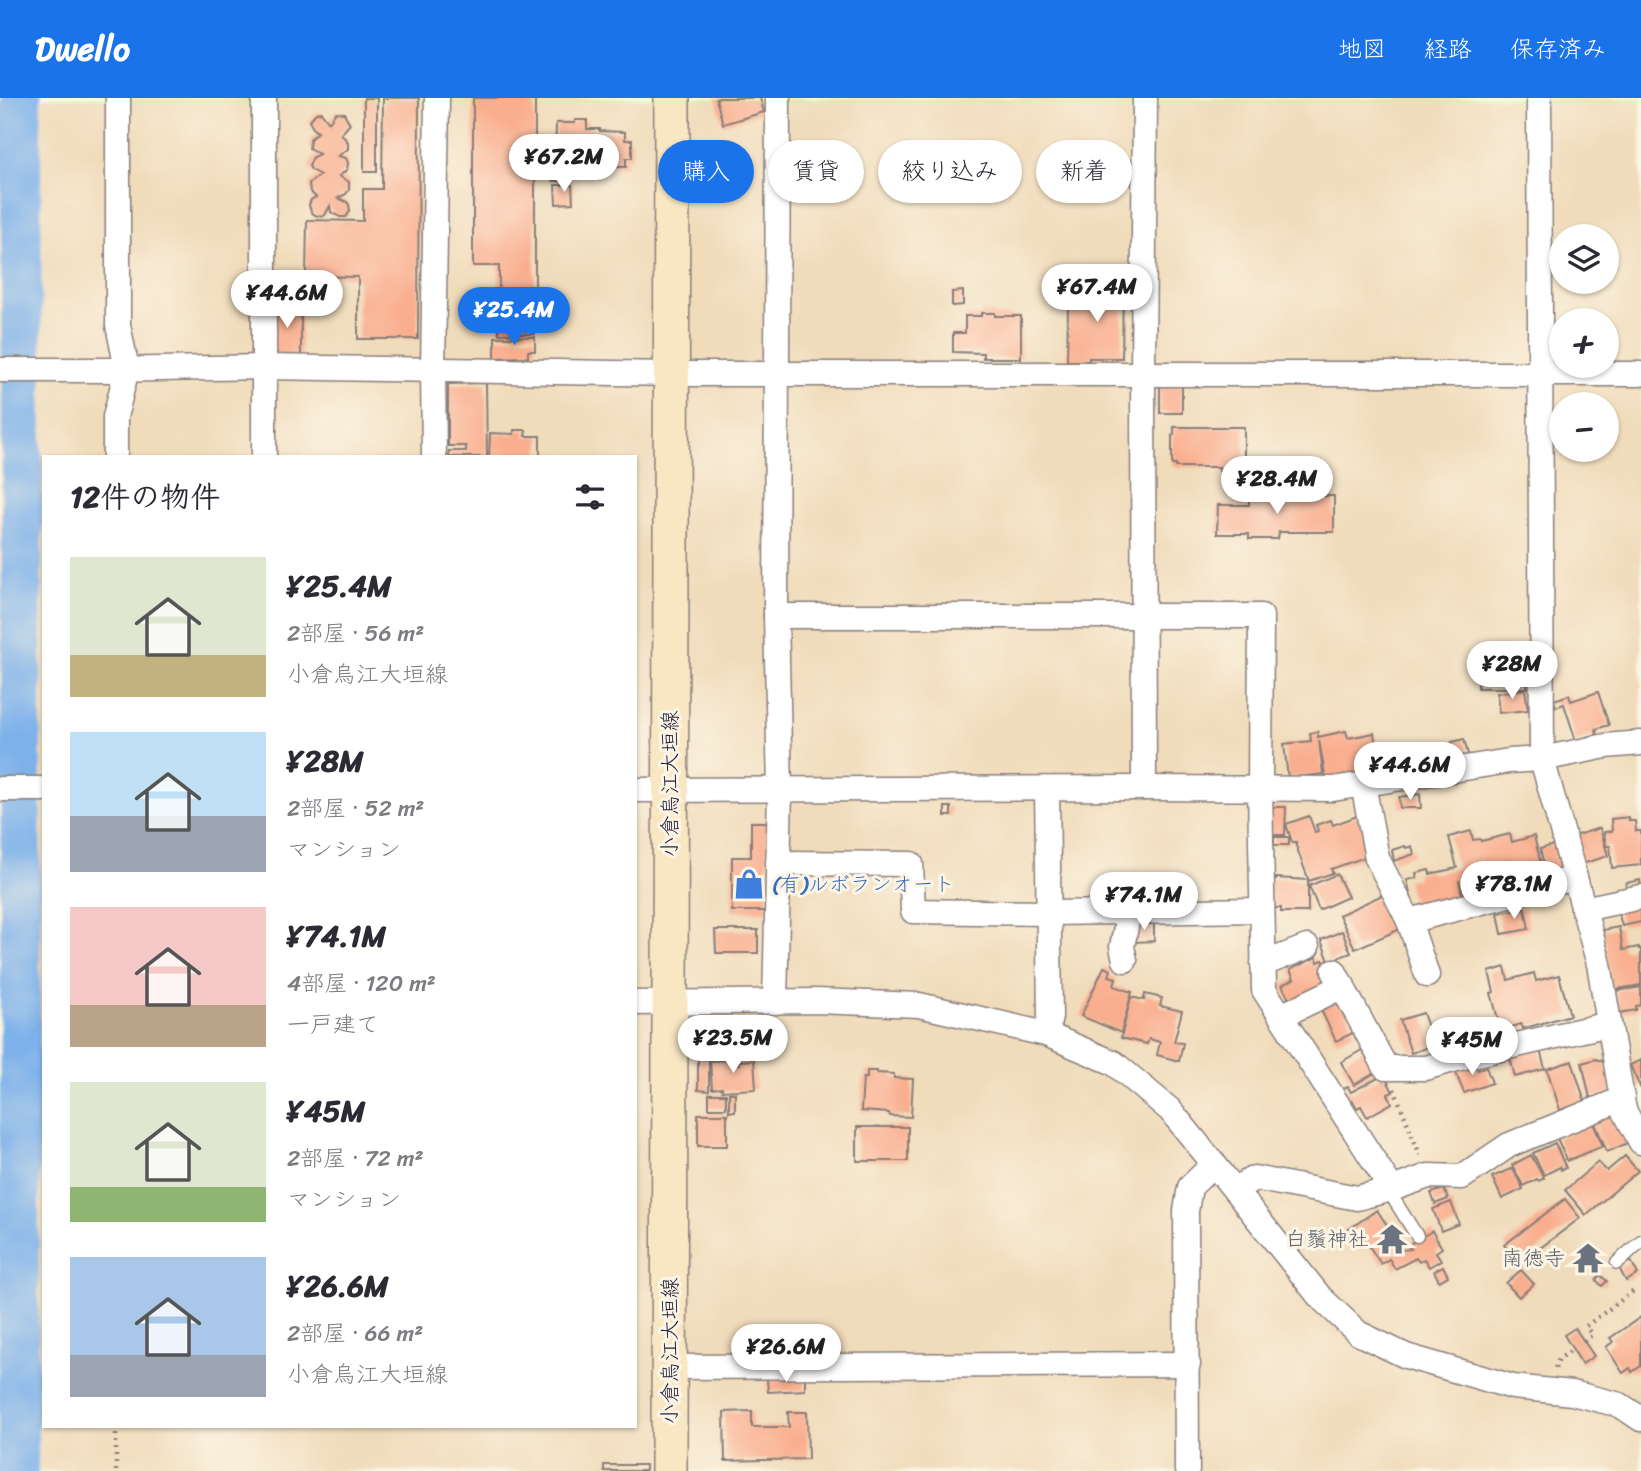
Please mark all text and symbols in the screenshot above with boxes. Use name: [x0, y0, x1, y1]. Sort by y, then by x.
text: Dwello: [35, 20, 130, 78]
text: 地図: [1338, 28, 1386, 70]
text: 経路: [1424, 28, 1472, 70]
text: 保存済み: [1510, 28, 1606, 70]
pin: ¥67.2M: [507, 134, 621, 194]
text: ¥67.2M: [525, 136, 603, 177]
chip: 購入: [658, 140, 754, 203]
chip: 賃貸: [768, 140, 864, 203]
chip: 絞り込み: [878, 140, 1022, 203]
chip: 新着: [1036, 140, 1132, 203]
map controls: [1549, 224, 1619, 462]
button: layers: [1549, 224, 1619, 294]
pin: ¥67.4M: [1040, 264, 1154, 324]
text: ¥67.4M: [1057, 266, 1137, 307]
pin: ¥44.6M: [230, 271, 344, 330]
text: ¥44.6M: [247, 272, 327, 313]
pin: ¥25.4M: [457, 288, 571, 347]
text: ¥25.4M: [474, 289, 554, 330]
button: +: [1549, 308, 1619, 378]
button: −: [1549, 392, 1619, 462]
pin: ¥28.4M: [1220, 456, 1334, 516]
text: ¥28.4M: [1237, 458, 1317, 499]
text: 12件の物件: [70, 470, 220, 524]
icon: filters: [571, 478, 609, 516]
text: ¥25.4M: [287, 559, 392, 613]
icon: home: [126, 585, 210, 669]
text: 2部屋 · 56 m²: [287, 613, 424, 654]
pin: ¥28M: [1471, 642, 1553, 701]
text: ¥28M: [1483, 643, 1541, 684]
text: 小倉烏江大垣線: [287, 654, 448, 695]
street label: 小倉烏江大垣線: [651, 711, 689, 858]
text: ¥28M: [287, 734, 364, 788]
pin: ¥44.6M: [1353, 742, 1467, 802]
text: ¥44.6M: [1370, 744, 1450, 785]
icon: home: [126, 760, 210, 844]
text: 2部屋 · 52 m²: [287, 788, 424, 829]
text: マンション: [287, 829, 401, 870]
pin: ¥78.1M: [1457, 862, 1571, 921]
text: ¥78.1M: [1476, 863, 1552, 904]
place label: (有)ルボランオート: [772, 865, 955, 903]
shop icon: (有)ルボランオート: [732, 867, 766, 901]
pin: ¥74.1M: [1087, 872, 1201, 932]
text: ¥74.1M: [1106, 874, 1182, 915]
text: ¥74.1M: [287, 909, 386, 963]
icon: home: [126, 935, 210, 1019]
text: 4部屋 · 120 m²: [287, 963, 436, 1004]
text: 一戸建て: [287, 1004, 379, 1045]
pin: ¥23.5M: [676, 1016, 790, 1075]
text: ¥23.5M: [694, 1017, 772, 1058]
pin: ¥45M: [1431, 1018, 1513, 1077]
text: ¥45M: [1442, 1019, 1502, 1060]
text: ¥45M: [287, 1084, 365, 1138]
icon: home: [126, 1110, 210, 1194]
text: 2部屋 · 72 m²: [287, 1138, 423, 1179]
text: マンション: [287, 1179, 401, 1220]
place label: 白鬚神社: [1285, 1220, 1369, 1258]
temple icon: 白鬚神社: [1375, 1222, 1409, 1256]
place label: 南徳寺: [1502, 1239, 1565, 1277]
temple icon: 南徳寺: [1571, 1241, 1605, 1275]
text: ¥26.6M: [287, 1259, 389, 1313]
street label: 小倉烏江大垣線: [651, 1278, 689, 1425]
icon: home: [126, 1285, 210, 1369]
text: 2部屋 · 66 m²: [287, 1313, 423, 1354]
pin: ¥26.6M: [729, 1324, 843, 1384]
text: ¥26.6M: [747, 1326, 825, 1367]
text: 小倉烏江大垣線: [287, 1354, 448, 1395]

